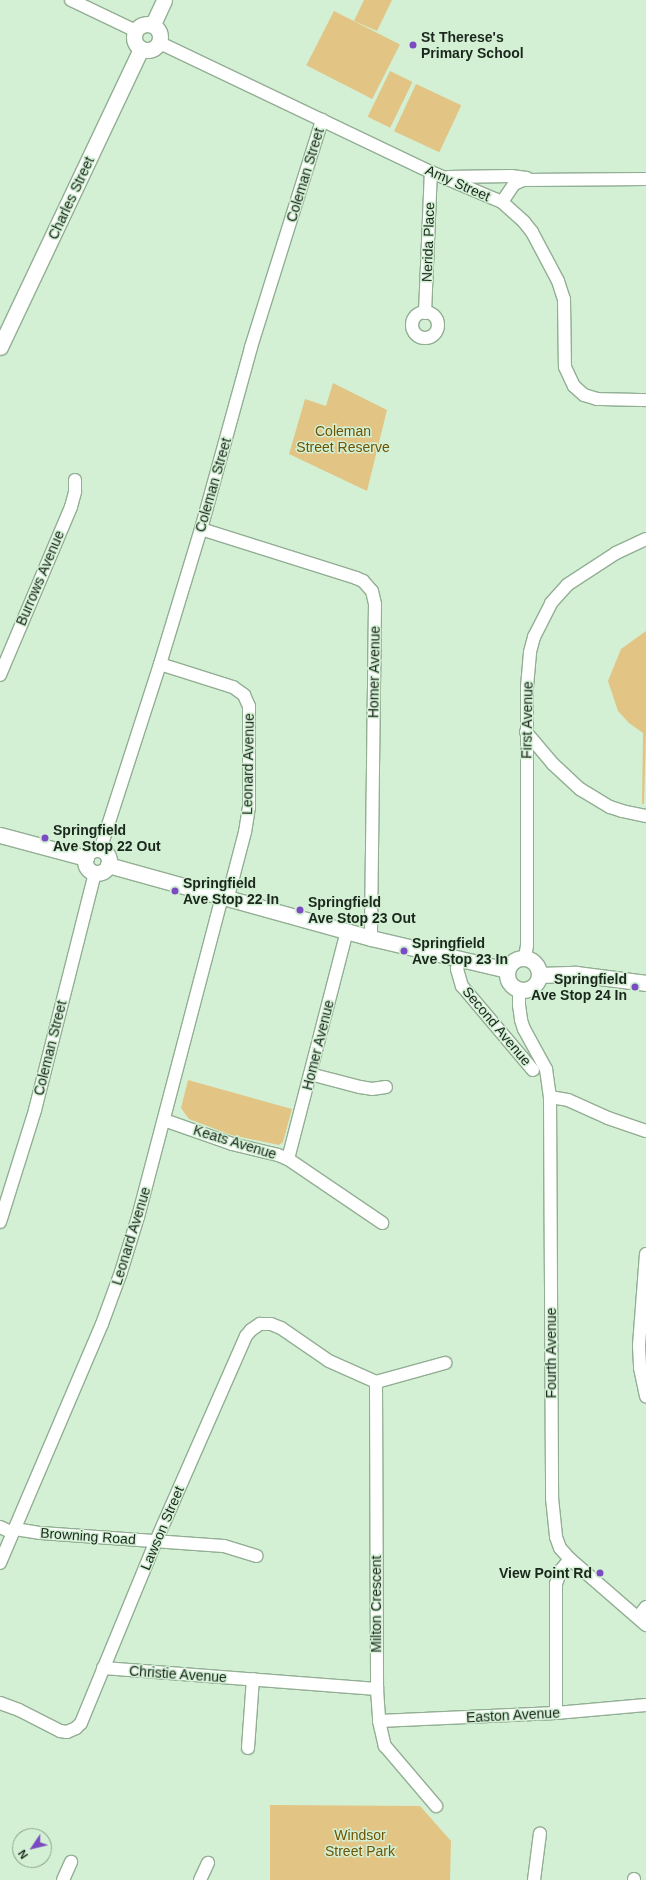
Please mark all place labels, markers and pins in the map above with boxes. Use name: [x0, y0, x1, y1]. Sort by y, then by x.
place label: St Therese's Primary School: [421, 29, 524, 62]
marker: St Therese's Primary School: [408, 40, 418, 50]
place label: Springfield Ave Stop 22 Out: [53, 822, 161, 854]
marker: Springfield Ave Stop 22 Out: [40, 833, 50, 843]
place label: Springfield Ave Stop 22 In: [183, 875, 279, 908]
marker: Springfield Ave Stop 22 In: [170, 886, 180, 896]
place label: Springfield Ave Stop 23 Out: [308, 894, 416, 926]
marker: Springfield Ave Stop 23 Out: [295, 905, 305, 915]
place label: Springfield Ave Stop 23 In: [412, 935, 508, 968]
marker: Springfield Ave Stop 23 In: [399, 946, 409, 956]
place label: Springfield Ave Stop 24 In: [531, 971, 627, 1004]
marker: Springfield Ave Stop 24 In: [630, 982, 640, 992]
place label: View Point Rd: [499, 1565, 592, 1581]
marker: View Point Rd: [595, 1568, 605, 1578]

